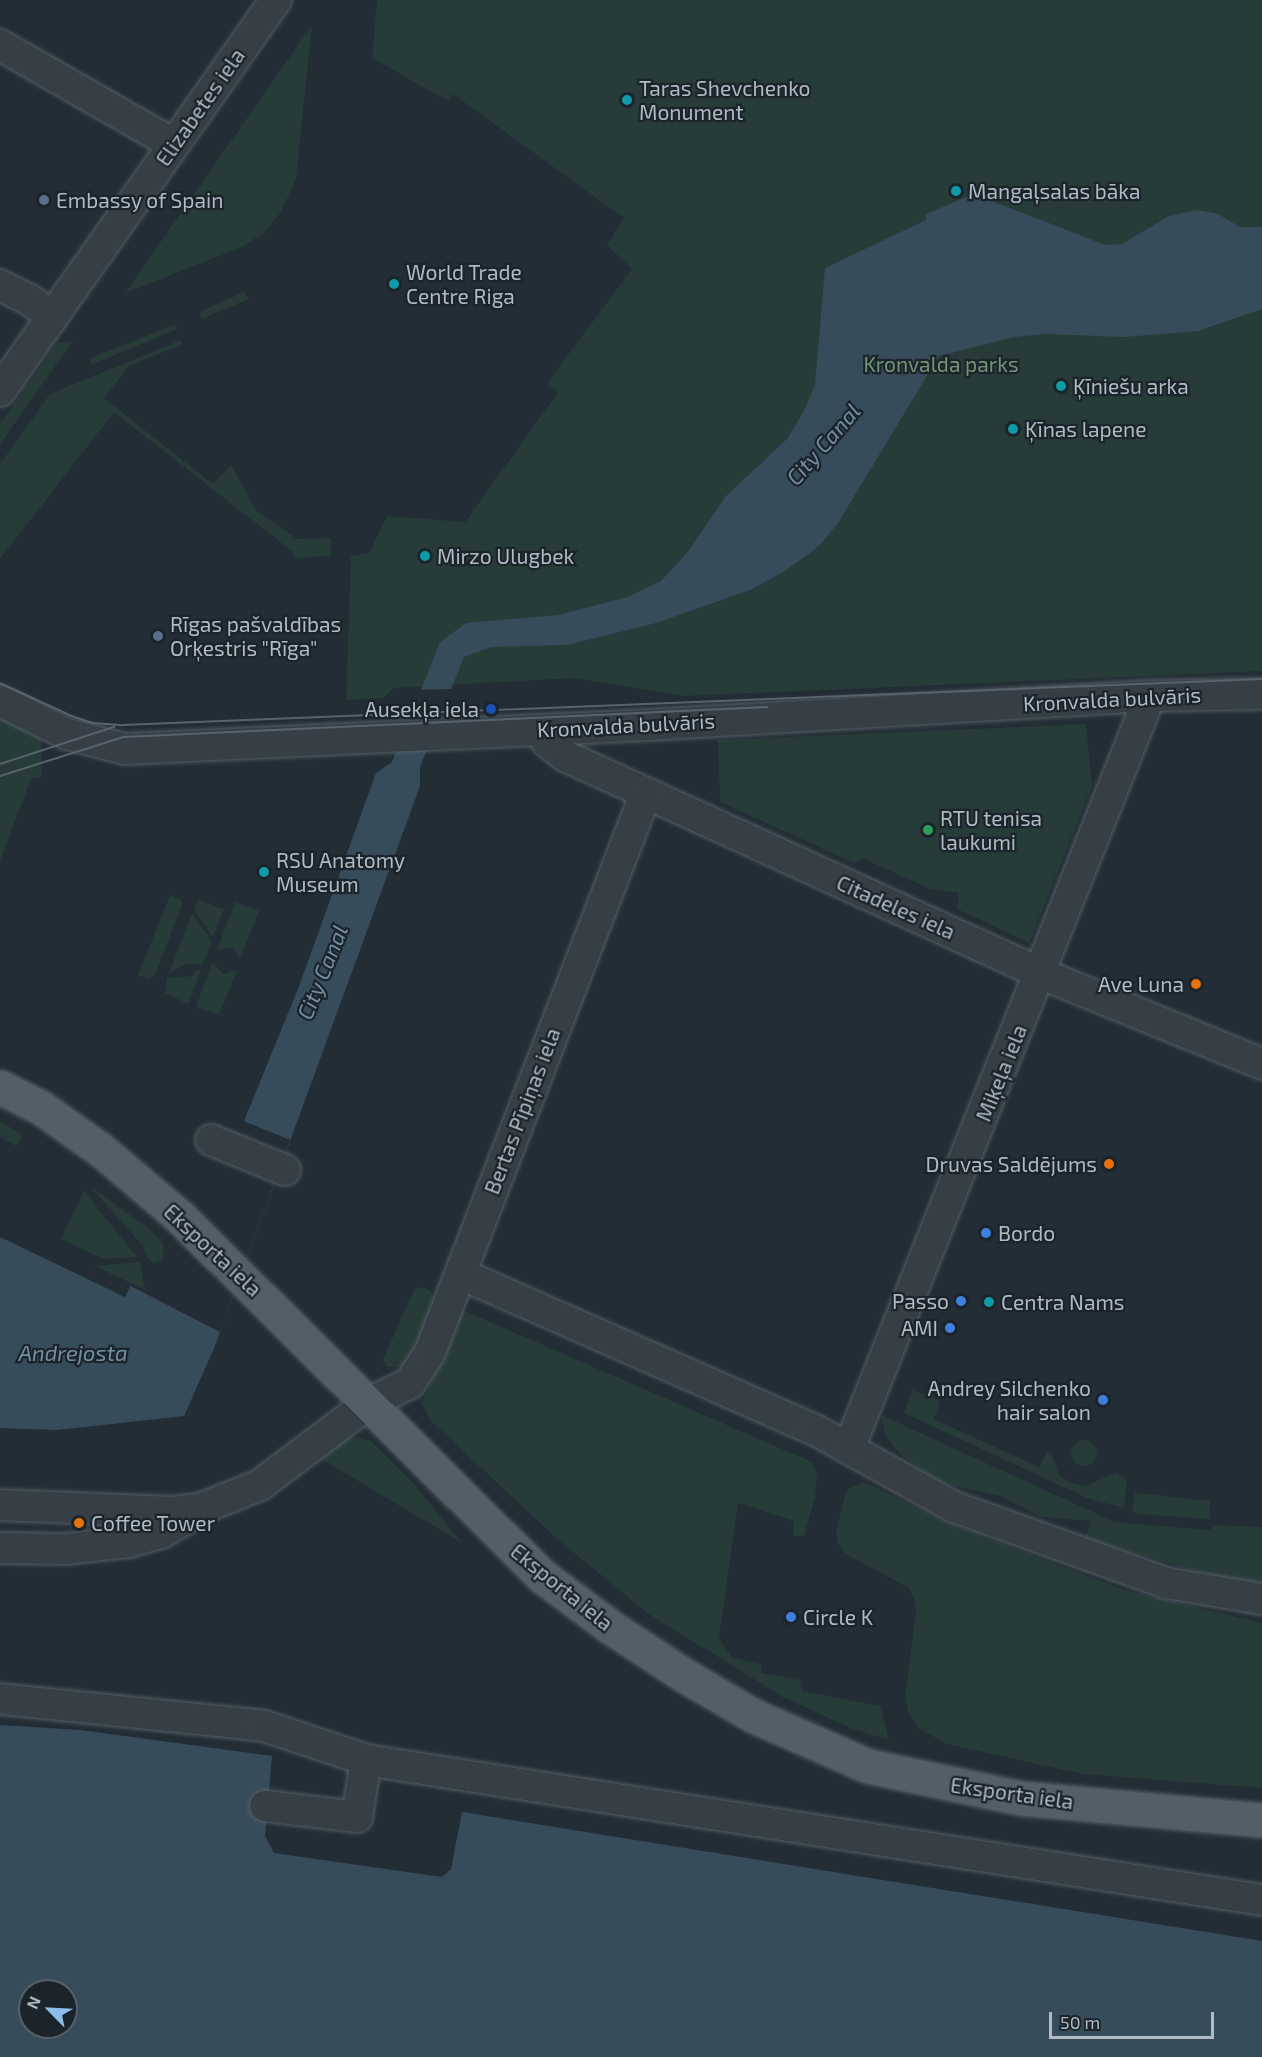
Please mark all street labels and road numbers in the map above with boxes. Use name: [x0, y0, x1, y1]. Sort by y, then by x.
street label: Elizabetes iela: [150, 43, 250, 171]
street label: Kronvalda bulvāris: [1022, 682, 1202, 716]
street label: Kronvalda bulvāris: [536, 708, 716, 742]
street label: Citadeles iela: [833, 870, 959, 944]
street label: Miķeļa iela: [970, 1021, 1032, 1125]
street label: Bertas Pīpiņas iela: [479, 1024, 565, 1198]
street label: Eksporta iela: [159, 1198, 267, 1302]
street label: Eksporta iela: [506, 1538, 618, 1636]
street label: Eksporta iela: [949, 1772, 1075, 1814]

